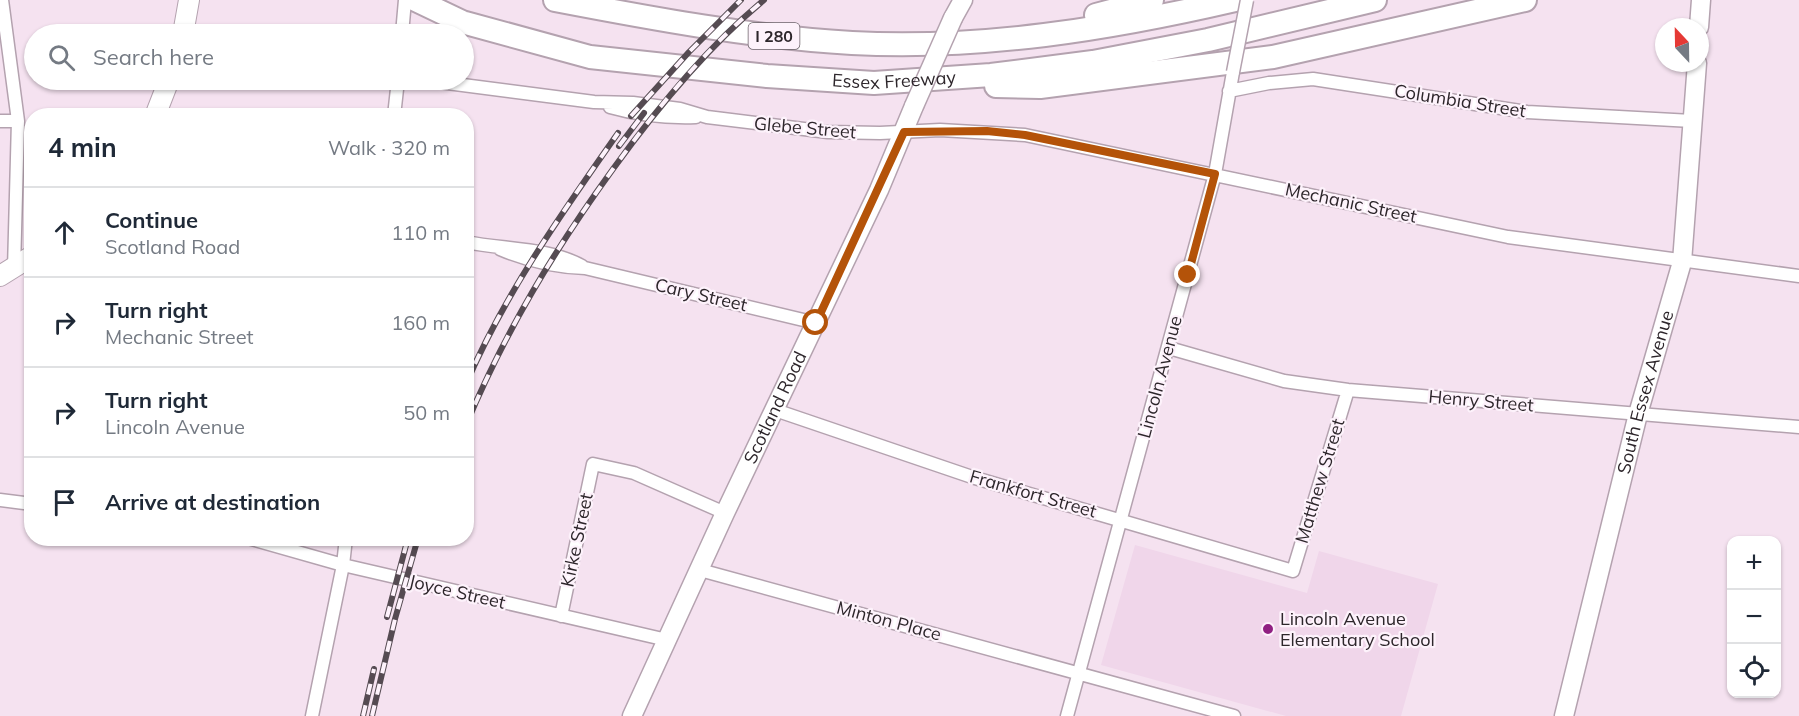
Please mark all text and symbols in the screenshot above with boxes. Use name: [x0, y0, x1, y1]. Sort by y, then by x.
north arrow: [1655, 18, 1709, 72]
road number: I 280: [748, 23, 800, 49]
search box: [24, 24, 474, 90]
icon: search: [45, 41, 78, 74]
text: Search here: [93, 43, 214, 71]
street label: Essex Freeway: [831, 65, 957, 94]
street label: Columbia Street: [1393, 79, 1527, 122]
street label: Glebe Street: [753, 112, 857, 143]
text: 4 min: [48, 131, 117, 164]
text: Walk · 320 m: [328, 135, 450, 160]
street label: Mechanic Street: [1283, 177, 1419, 228]
text: Continue: [105, 206, 198, 234]
icon: ahead: [48, 216, 81, 249]
text: 110 m: [391, 220, 450, 245]
text: Scotland Road: [105, 234, 240, 259]
route end: [1174, 261, 1200, 287]
street label: Cary Street: [653, 273, 749, 316]
text: Turn right: [105, 296, 208, 324]
icon: right: [48, 306, 81, 339]
street label: South Essex Avenue: [1612, 308, 1678, 476]
route start: [802, 309, 828, 335]
text: 160 m: [391, 310, 450, 335]
street label: Lincoln Avenue: [1132, 313, 1187, 441]
text: Mechanic Street: [105, 324, 254, 349]
street label: Scotland Road: [738, 348, 811, 467]
street label: Henry Street: [1428, 384, 1534, 417]
text: Turn right: [105, 386, 208, 414]
icon: right: [48, 396, 81, 429]
text: 50 m: [403, 400, 450, 425]
text: Lincoln Avenue: [105, 414, 245, 439]
street label: Matthew Street: [1290, 416, 1349, 546]
street label: Frankfort Street: [967, 464, 1099, 523]
icon: arrive: [48, 486, 81, 519]
text: Arrive at destination: [105, 488, 320, 516]
street label: Kirke Street: [555, 491, 598, 589]
map controls: [1727, 536, 1781, 698]
button: +: [1727, 536, 1781, 590]
street label: Joyce Street: [407, 569, 508, 614]
button: −: [1727, 590, 1781, 644]
street label: Minton Place: [834, 596, 944, 646]
place label: Lincoln Avenue Elementary School: [1280, 607, 1435, 651]
marker: Lincoln Avenue Elementary School: [1261, 622, 1275, 636]
button: locate: [1727, 644, 1781, 698]

